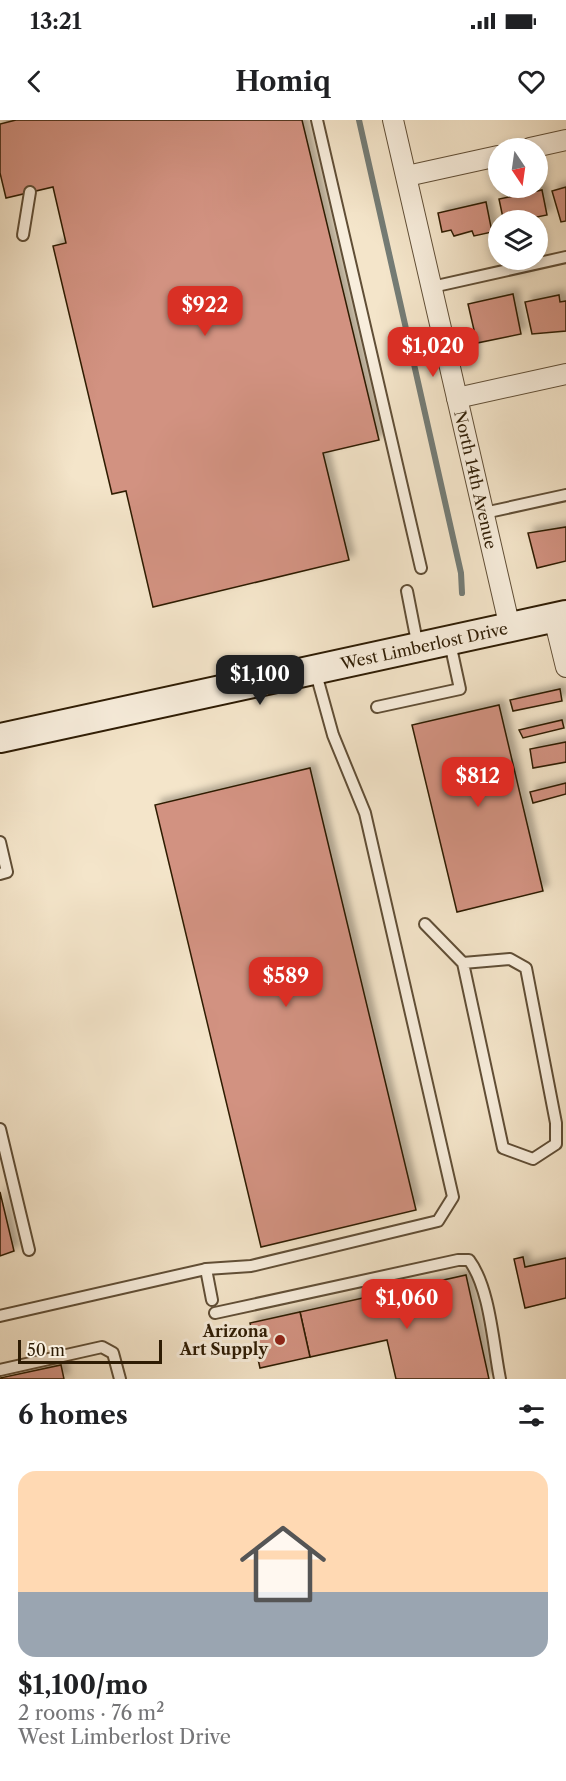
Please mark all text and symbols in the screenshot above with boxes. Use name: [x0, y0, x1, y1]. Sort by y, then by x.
text: 13:21: [30, 8, 82, 35]
icon: back: [18, 65, 51, 98]
text: Homiq: [235, 65, 331, 98]
icon: heart: [515, 65, 548, 98]
north arrow: [488, 138, 548, 198]
map controls: [488, 138, 548, 270]
button: layers: [488, 210, 548, 270]
pin: $922: [169, 286, 241, 337]
text: $922: [182, 293, 228, 317]
pin: $1,020: [384, 327, 482, 378]
text: $1,020: [402, 334, 464, 358]
street label: North 14th Avenue: [450, 408, 501, 551]
street label: West Limberlost Drive: [338, 618, 510, 674]
pin: $1,100: [211, 655, 309, 706]
text: $1,100: [230, 662, 290, 686]
pin: $812: [442, 757, 514, 808]
text: $812: [456, 764, 500, 788]
pin: $589: [250, 957, 322, 1008]
text: $589: [263, 964, 309, 988]
pin: $1,060: [358, 1279, 456, 1330]
text: $1,060: [376, 1286, 438, 1310]
place label: Arizona Art Supply: [179, 1321, 269, 1359]
marker: Arizona Art Supply: [273, 1333, 287, 1347]
scale bar: [18, 1337, 162, 1364]
text: 50 m: [27, 1340, 65, 1360]
text: 6 homes: [18, 1399, 128, 1431]
icon: filters: [515, 1399, 548, 1432]
icon: home: [229, 1510, 337, 1618]
text: $1,100/mo: [18, 1669, 148, 1701]
text: 2 rooms · 76 m²: [18, 1701, 164, 1725]
text: West Limberlost Drive: [18, 1725, 231, 1749]

